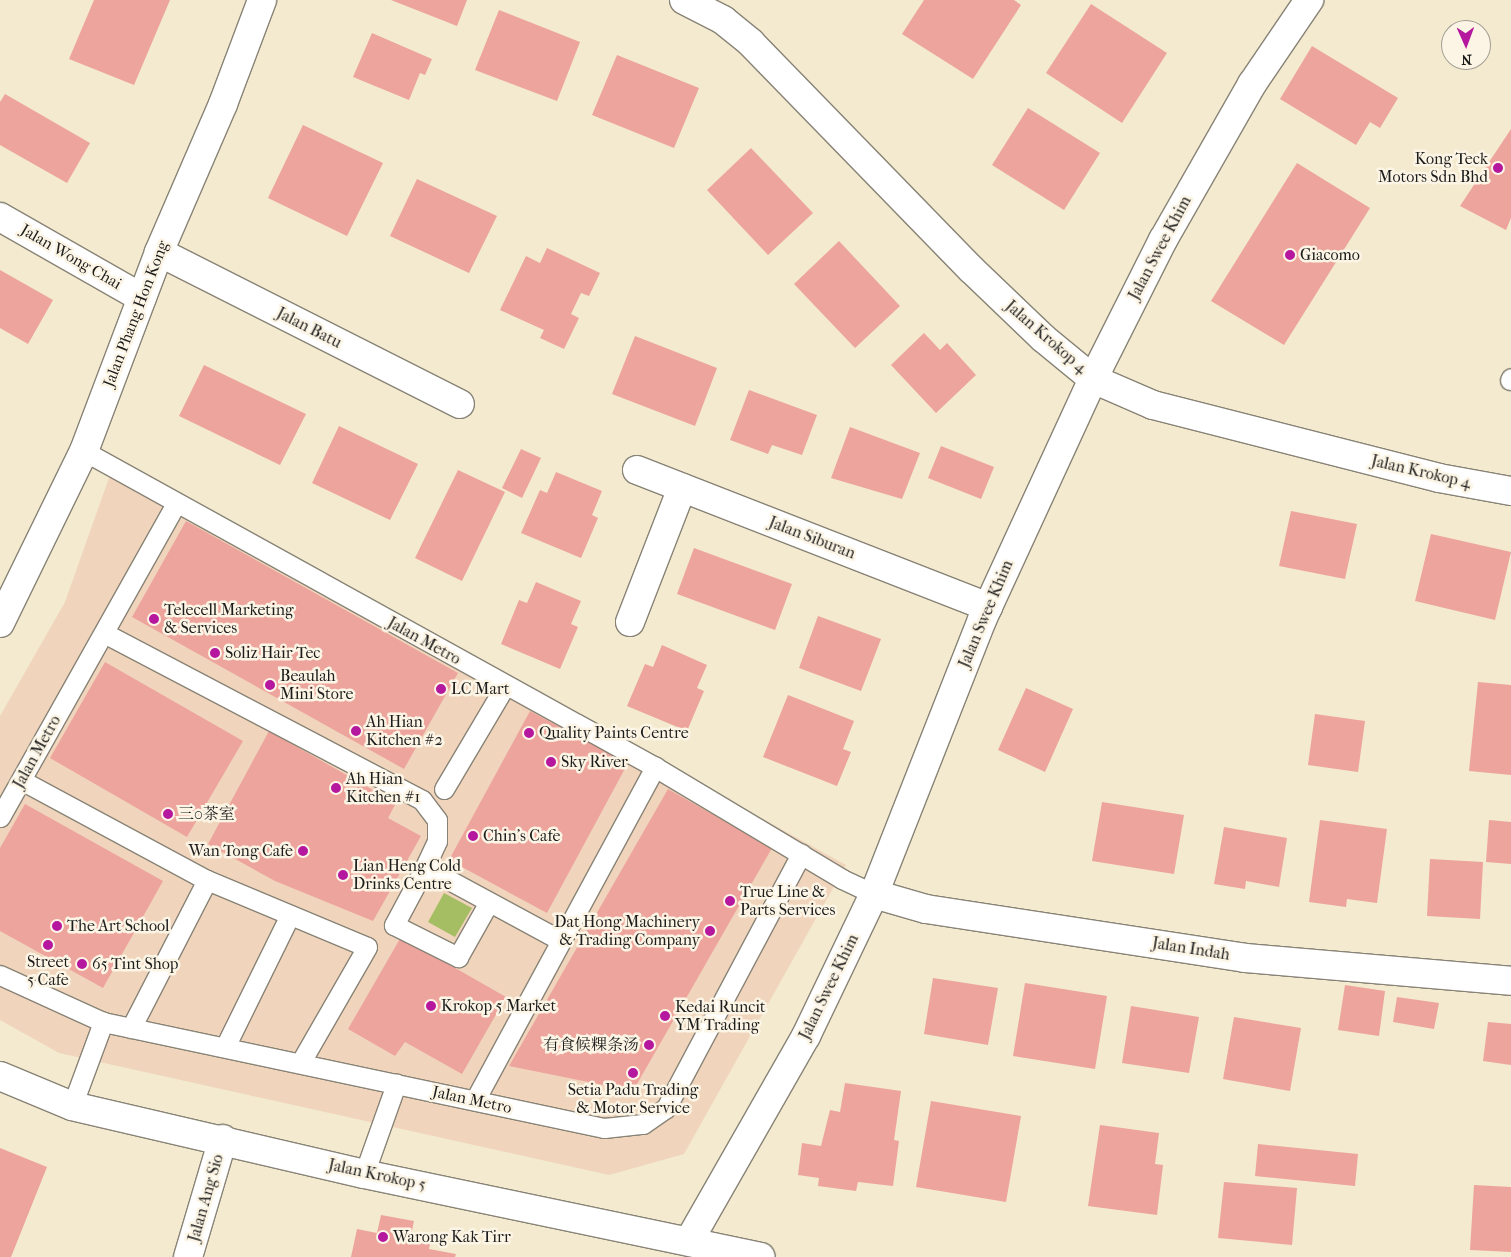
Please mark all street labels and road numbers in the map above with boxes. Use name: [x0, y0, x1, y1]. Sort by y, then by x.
street label: Jalan Swee Khim: [1125, 193, 1195, 303]
street label: Jalan Wong Chai: [17, 220, 125, 294]
street label: Jalan Phang Hon Kong: [99, 238, 173, 390]
street label: Jalan Krokop 4: [1001, 296, 1091, 378]
street label: Jalan Batu: [273, 304, 345, 352]
street label: Jalan Krokop 4: [1369, 451, 1473, 493]
street label: Jalan Siburan: [766, 513, 858, 563]
street label: Jalan Swee Khim: [955, 557, 1017, 671]
street label: Jalan Metro: [384, 613, 464, 669]
street label: Jalan Metro: [9, 712, 65, 792]
street label: Jalan Swee Khim: [795, 931, 863, 1043]
street label: Jalan Indah: [1151, 933, 1231, 965]
street label: Jalan Metro: [431, 1082, 513, 1118]
street label: Jalan Ang Sio: [184, 1152, 228, 1244]
street label: Jalan Krokop 5: [327, 1155, 427, 1195]

